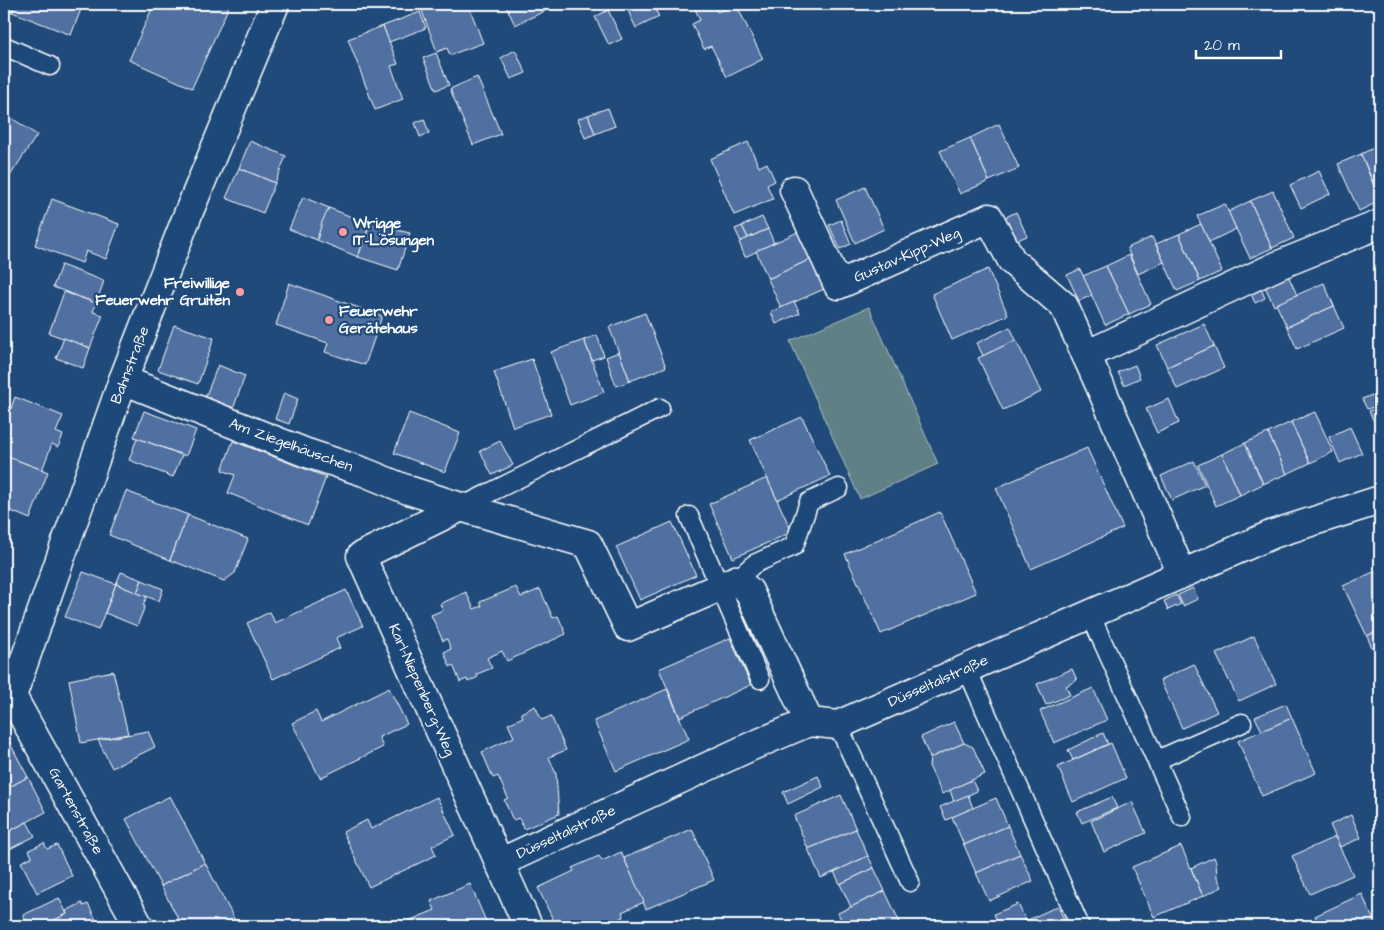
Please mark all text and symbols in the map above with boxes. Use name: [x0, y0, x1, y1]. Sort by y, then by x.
scale bar: [1196, 28, 1282, 60]
text: 20 m: [1204, 35, 1240, 56]
place label: Wrigge IT-Lösungen: [352, 213, 435, 253]
street label: Gustav-Kipp-Weg: [851, 222, 964, 289]
marker: Wrigge IT-Lösungen: [337, 226, 349, 238]
place label: Freiwillige Feuerwehr Gruiten: [95, 273, 230, 311]
marker: Freiwillige Feuerwehr Gruiten: [234, 286, 246, 298]
place label: Feuerwehr Gerätehaus: [339, 301, 418, 339]
marker: Feuerwehr Gerätehaus: [323, 314, 335, 326]
street label: Bahnstraße: [106, 323, 154, 407]
street label: Am Ziegelhäuschen: [226, 413, 356, 478]
street label: Karl-Niepenberg-Weg: [382, 620, 461, 760]
street label: Düsseltalstraße: [885, 650, 991, 712]
street label: Gartenstraße: [43, 764, 109, 858]
street label: Düsseltalstraße: [513, 800, 619, 864]

